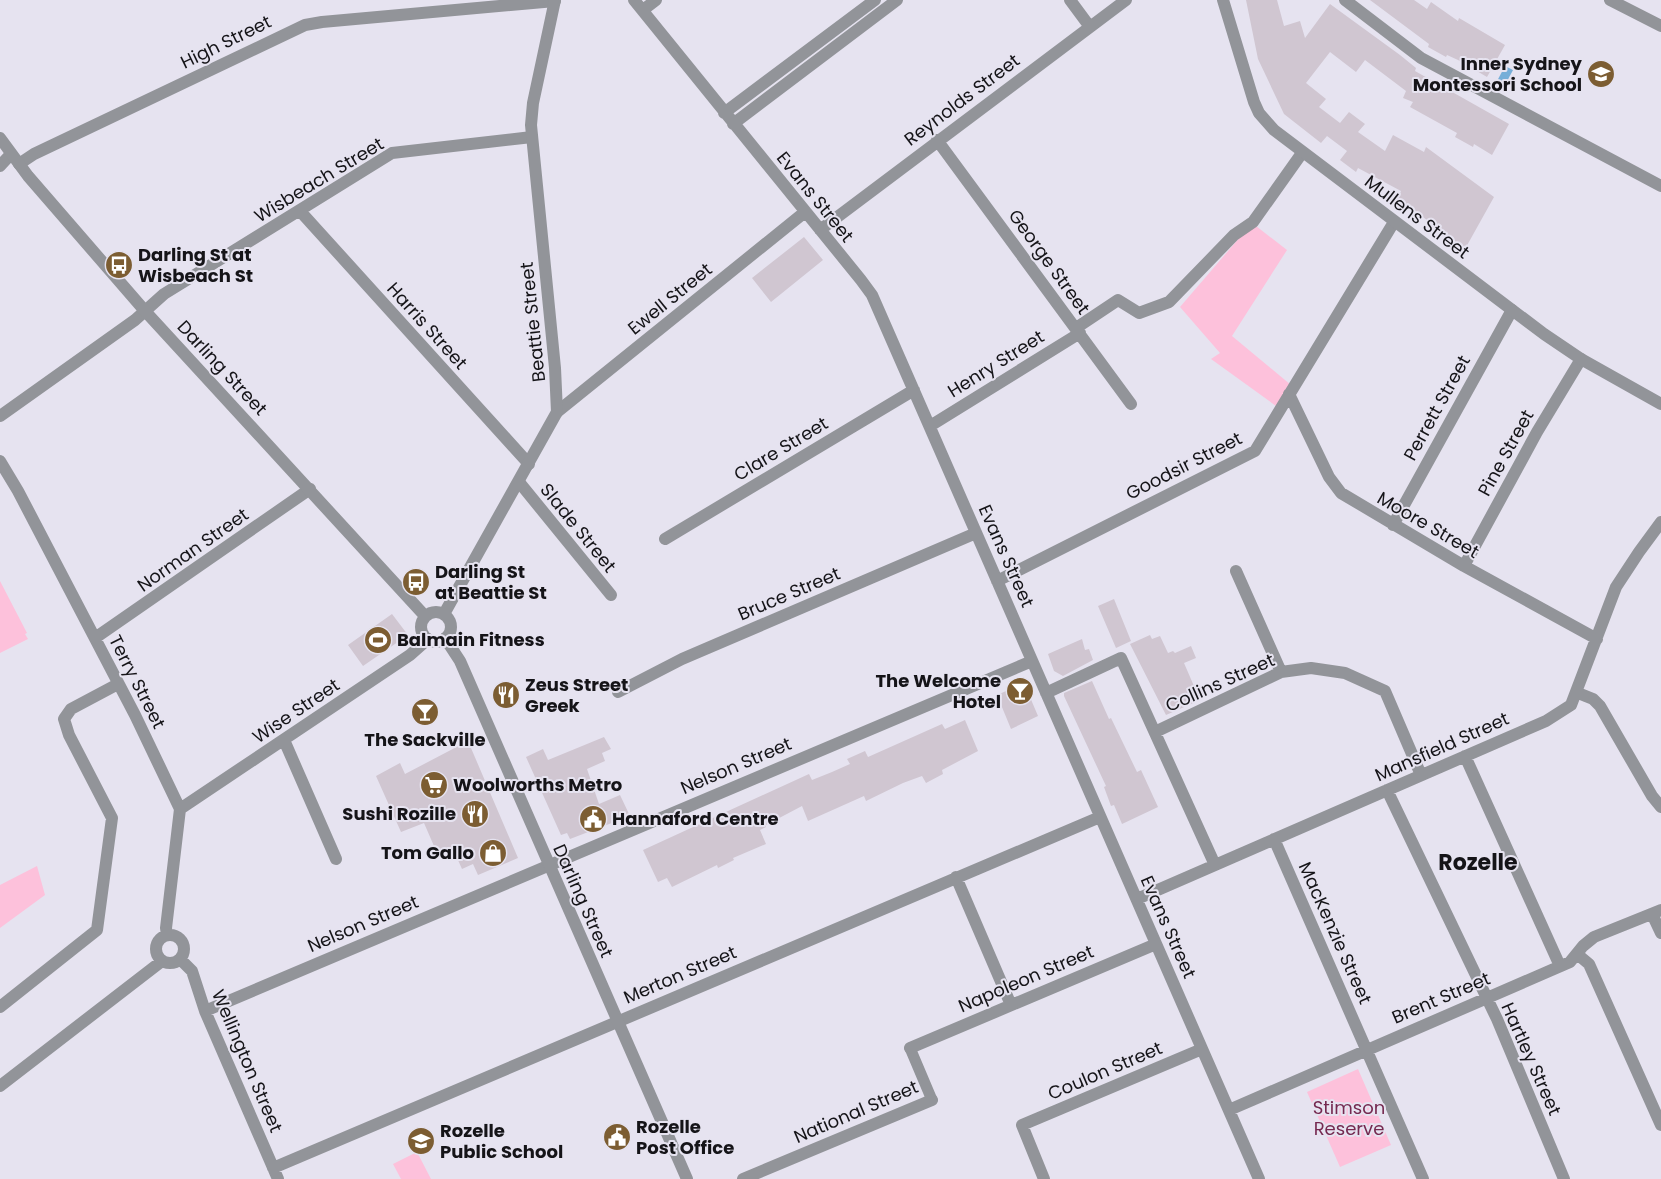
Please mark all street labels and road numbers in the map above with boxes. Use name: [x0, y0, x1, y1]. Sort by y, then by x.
street label: High Street: [176, 9, 275, 74]
street label: Reynolds Street: [899, 48, 1025, 151]
street label: Wisbeach Street: [249, 131, 388, 228]
street label: Evans Street: [771, 146, 860, 247]
street label: Mullens Street: [1360, 169, 1475, 264]
street label: George Street: [1003, 204, 1096, 319]
street label: Ewell Street: [622, 257, 717, 340]
street label: Beattie Street: [514, 261, 551, 383]
street label: Harris Street: [381, 277, 473, 375]
street label: Darling Street: [172, 315, 273, 421]
street label: Henry Street: [943, 324, 1049, 403]
street label: Perrett Street: [1397, 351, 1476, 465]
street label: Pine Street: [1472, 405, 1540, 500]
street label: Clare Street: [729, 411, 833, 487]
street label: Goodsir Street: [1121, 426, 1246, 506]
street label: Slade Street: [535, 478, 622, 578]
street label: Moore Street: [1373, 485, 1484, 564]
street label: Evans Street: [973, 500, 1040, 611]
street label: Norman Street: [132, 502, 253, 597]
street label: Bruce Street: [734, 561, 844, 626]
street label: Terry Street: [103, 631, 172, 733]
street label: Collins Street: [1161, 647, 1278, 718]
street label: Wise Street: [247, 672, 344, 749]
street label: Mansfield Street: [1371, 706, 1513, 787]
street label: Nelson Street: [677, 731, 795, 800]
street label: Darling Street: [547, 840, 620, 961]
street label: MacKenzie Street: [1293, 858, 1378, 1008]
street label: Evans Street: [1135, 871, 1202, 982]
street label: Nelson Street: [304, 889, 422, 958]
street label: Merton Street: [619, 939, 740, 1010]
street label: Napoleon Street: [954, 939, 1097, 1018]
street label: Brent Street: [1388, 966, 1494, 1029]
street label: Wellington Street: [206, 986, 289, 1136]
street label: Hartley Street: [1495, 998, 1568, 1119]
street label: Coulon Street: [1044, 1035, 1166, 1106]
street label: National Street: [790, 1074, 922, 1149]

